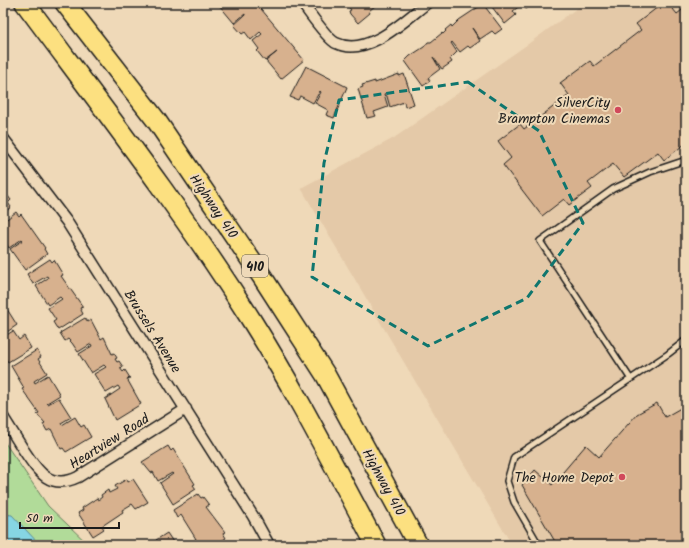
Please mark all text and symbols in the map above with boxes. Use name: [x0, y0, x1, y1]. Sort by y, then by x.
place label: SilverCity Brampton Cinemas: [498, 92, 610, 130]
marker: SilverCity Brampton Cinemas: [613, 105, 623, 115]
street label: Highway 410: [183, 170, 243, 243]
road number: 410: [242, 255, 268, 277]
street label: Brussels Avenue: [118, 286, 187, 378]
street label: Heartview Road: [65, 408, 155, 475]
street label: Highway 410: [356, 445, 411, 520]
place label: The Home Depot: [515, 467, 615, 489]
marker: The Home Depot: [617, 472, 627, 482]
scale bar: [20, 504, 119, 530]
text: 50 m: [26, 509, 53, 528]

